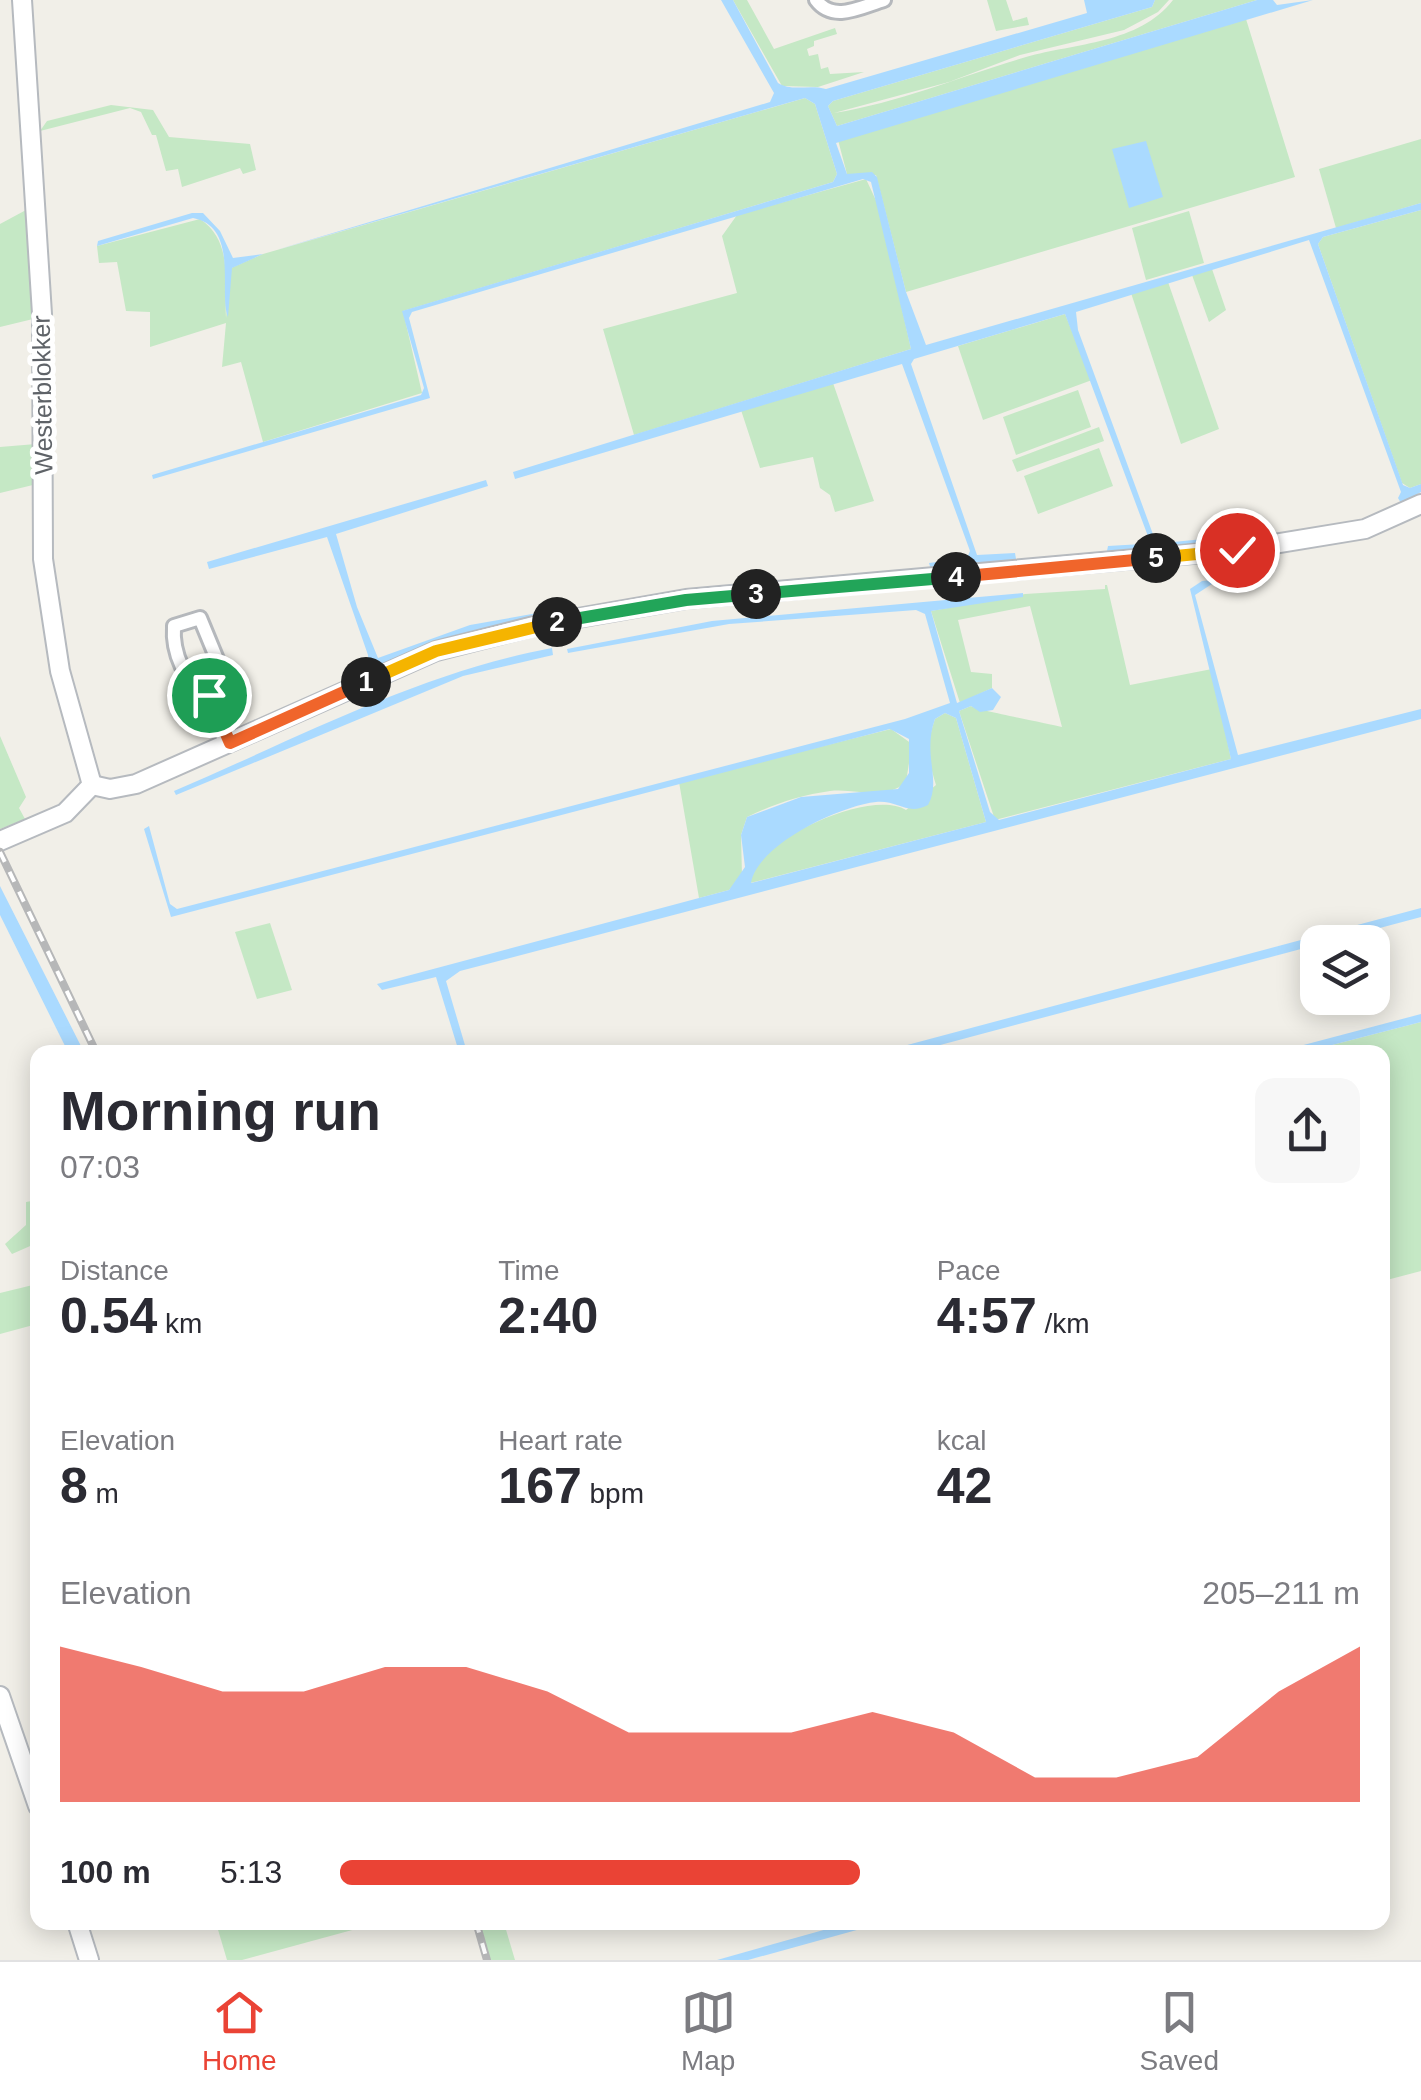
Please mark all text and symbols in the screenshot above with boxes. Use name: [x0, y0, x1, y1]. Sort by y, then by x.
street label: Westerblokker: [27, 315, 57, 475]
pin: [1195, 508, 1280, 593]
icon: check: [1210, 523, 1265, 578]
pin: 5: [1131, 533, 1181, 583]
text: 5: [1148, 542, 1164, 573]
pin: 4: [931, 552, 981, 602]
text: 4: [948, 561, 964, 592]
pin: 3: [731, 569, 781, 619]
text: 3: [748, 578, 764, 609]
pin: 2: [532, 597, 582, 647]
text: 2: [549, 606, 565, 637]
pin: [167, 653, 252, 738]
pin: 1: [341, 657, 391, 707]
text: 1: [358, 666, 374, 697]
icon: arrive: [182, 668, 237, 723]
map controls: [1300, 925, 1390, 1015]
button: layers: [1300, 925, 1390, 1015]
button: share: [1255, 1078, 1360, 1183]
text: Morning run: [60, 1080, 381, 1142]
text: 07:03: [60, 1149, 140, 1185]
text: Distance: [60, 1255, 169, 1286]
text: Time: [498, 1255, 560, 1286]
text: Pace: [937, 1255, 1000, 1286]
text: 0.54: [60, 1288, 157, 1344]
text: 2:40: [498, 1288, 598, 1344]
text: 4:57: [937, 1288, 1037, 1344]
text: km: [157, 1308, 202, 1339]
text: /km: [1037, 1308, 1090, 1339]
text: Elevation: [60, 1425, 175, 1456]
text: Heart rate: [498, 1425, 623, 1456]
text: kcal: [937, 1425, 986, 1456]
text: 8: [60, 1458, 88, 1514]
text: 167: [498, 1458, 582, 1514]
text: 42: [937, 1458, 992, 1514]
text: m: [88, 1478, 119, 1509]
text: bpm: [582, 1478, 644, 1509]
text: Elevation: [60, 1575, 192, 1611]
text: 205–211 m: [1202, 1575, 1360, 1611]
text: 100 m: [60, 1854, 151, 1890]
text: 5:13: [220, 1854, 282, 1890]
tab: Home: [202, 1985, 277, 2077]
tab: Map: [681, 1985, 736, 2077]
tab: Saved: [1140, 1985, 1219, 2077]

